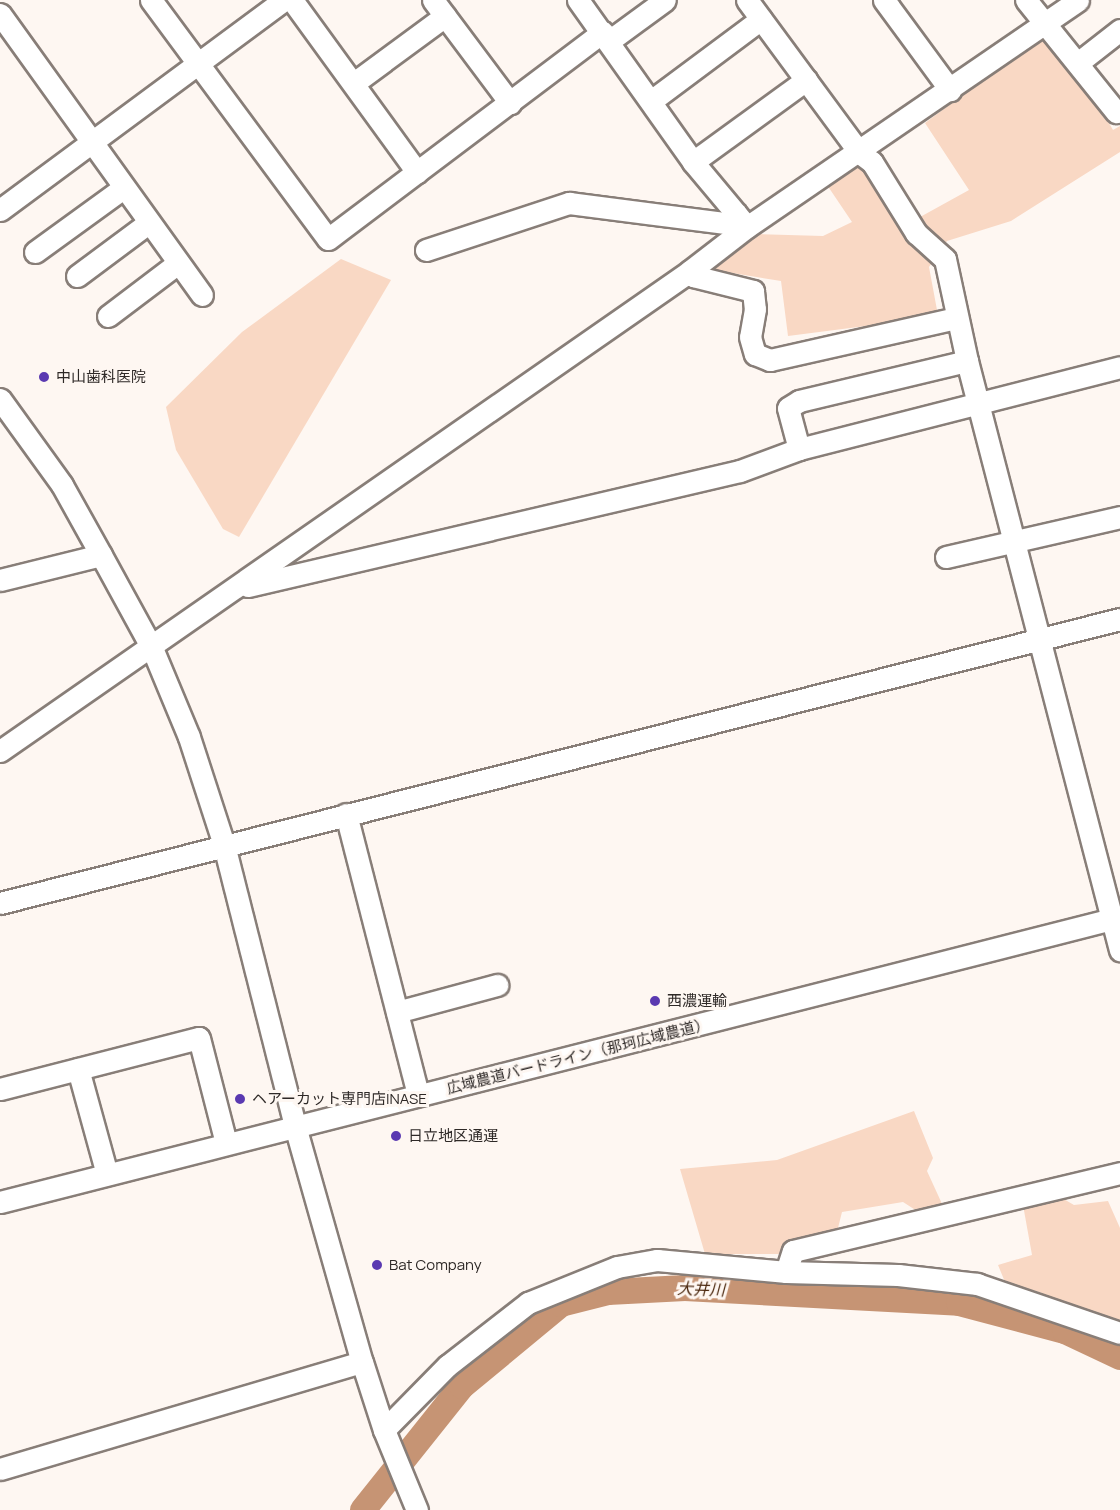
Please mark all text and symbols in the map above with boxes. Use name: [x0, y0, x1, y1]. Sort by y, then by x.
place label: 中山歯科医院: [56, 368, 146, 386]
marker: 中山歯科医院: [37, 370, 51, 384]
place label: 西濃運輸: [667, 992, 727, 1010]
marker: 西濃運輸: [648, 994, 662, 1008]
street label: 広域農道バードライン（那珂広域農道）: [445, 1015, 711, 1097]
place label: ヘアーカット専門店INASE: [252, 1090, 427, 1108]
marker: ヘアーカット専門店INASE: [233, 1092, 247, 1106]
place label: 日立地区通運: [408, 1127, 498, 1145]
marker: 日立地区通運: [389, 1129, 403, 1143]
place label: Bat Company: [389, 1256, 482, 1274]
marker: Bat Company: [370, 1258, 384, 1272]
water label: 大井川: [677, 1279, 725, 1299]

